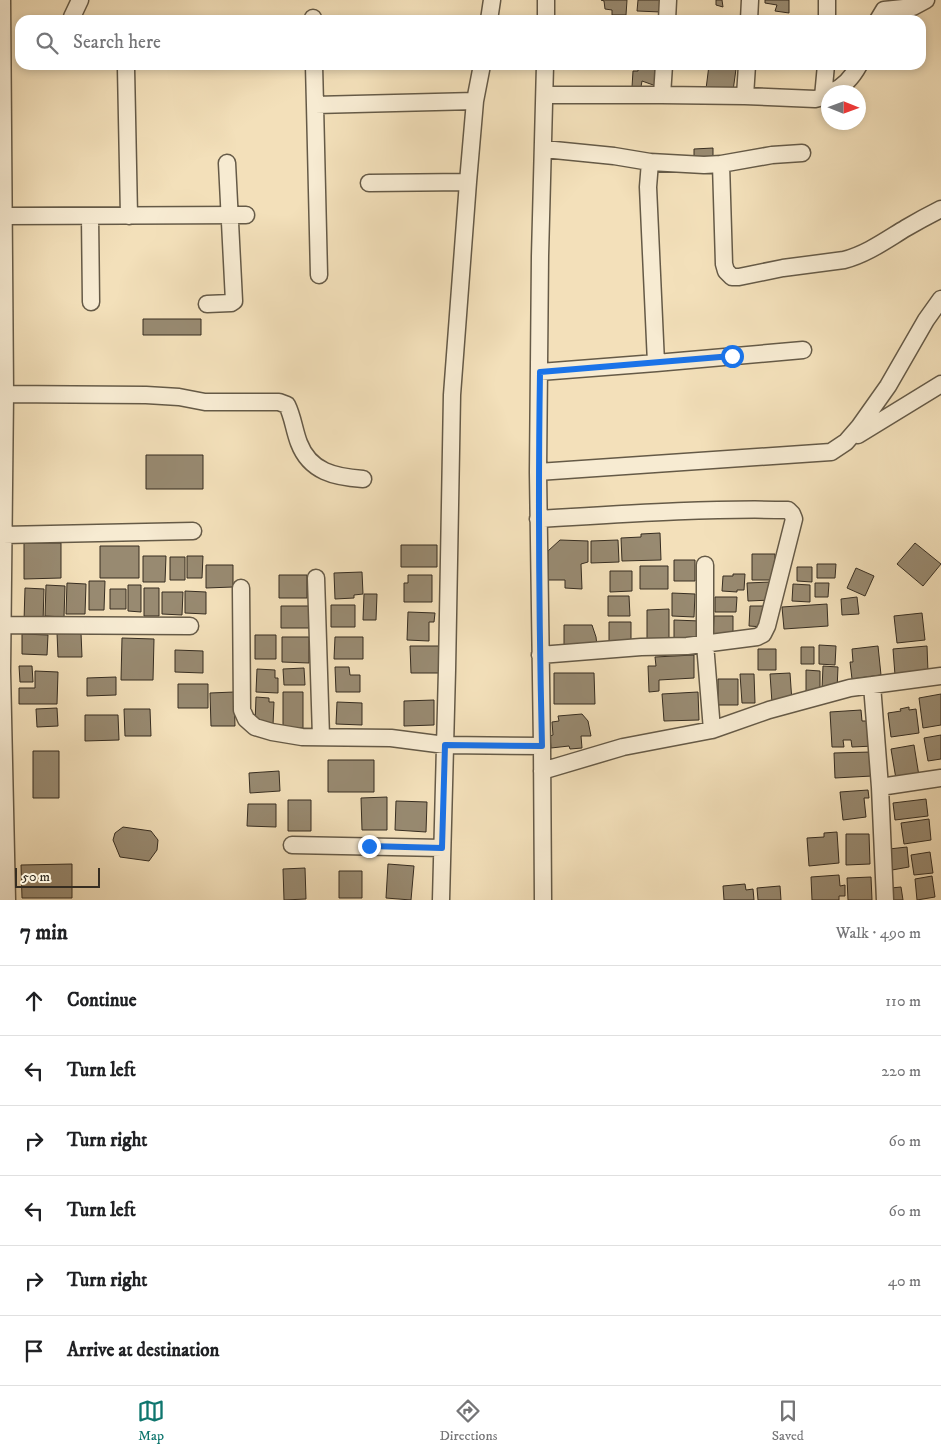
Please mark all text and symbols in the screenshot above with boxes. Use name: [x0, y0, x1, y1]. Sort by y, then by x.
search box: [15, 15, 926, 70]
icon: search: [33, 29, 61, 57]
text: Search here: [73, 31, 161, 54]
north arrow: [821, 85, 866, 130]
route start: [721, 345, 744, 368]
route end: [358, 835, 381, 858]
scale bar: [15, 865, 100, 888]
text: 50 m: [22, 868, 50, 886]
text: 7 min: [20, 920, 68, 946]
text: Walk · 490 m: [836, 923, 921, 943]
icon: ahead: [20, 987, 48, 1015]
text: Continue: [67, 989, 137, 1012]
text: 110 m: [885, 991, 921, 1011]
icon: left: [20, 1057, 48, 1085]
text: Turn left: [67, 1059, 136, 1082]
text: 220 m: [881, 1061, 921, 1081]
icon: right: [20, 1127, 48, 1155]
text: Turn right: [67, 1129, 147, 1152]
text: 60 m: [889, 1131, 921, 1151]
icon: left: [20, 1197, 48, 1225]
text: Turn left: [67, 1199, 136, 1222]
text: 60 m: [889, 1201, 921, 1221]
icon: right: [20, 1267, 48, 1295]
text: Turn right: [67, 1269, 147, 1292]
text: 40 m: [888, 1271, 921, 1291]
icon: arrive: [20, 1337, 48, 1365]
text: Arrive at destination: [67, 1339, 219, 1362]
tab: Map: [137, 1397, 165, 1445]
tab: Directions: [439, 1397, 497, 1445]
tab: Saved: [772, 1397, 804, 1445]

